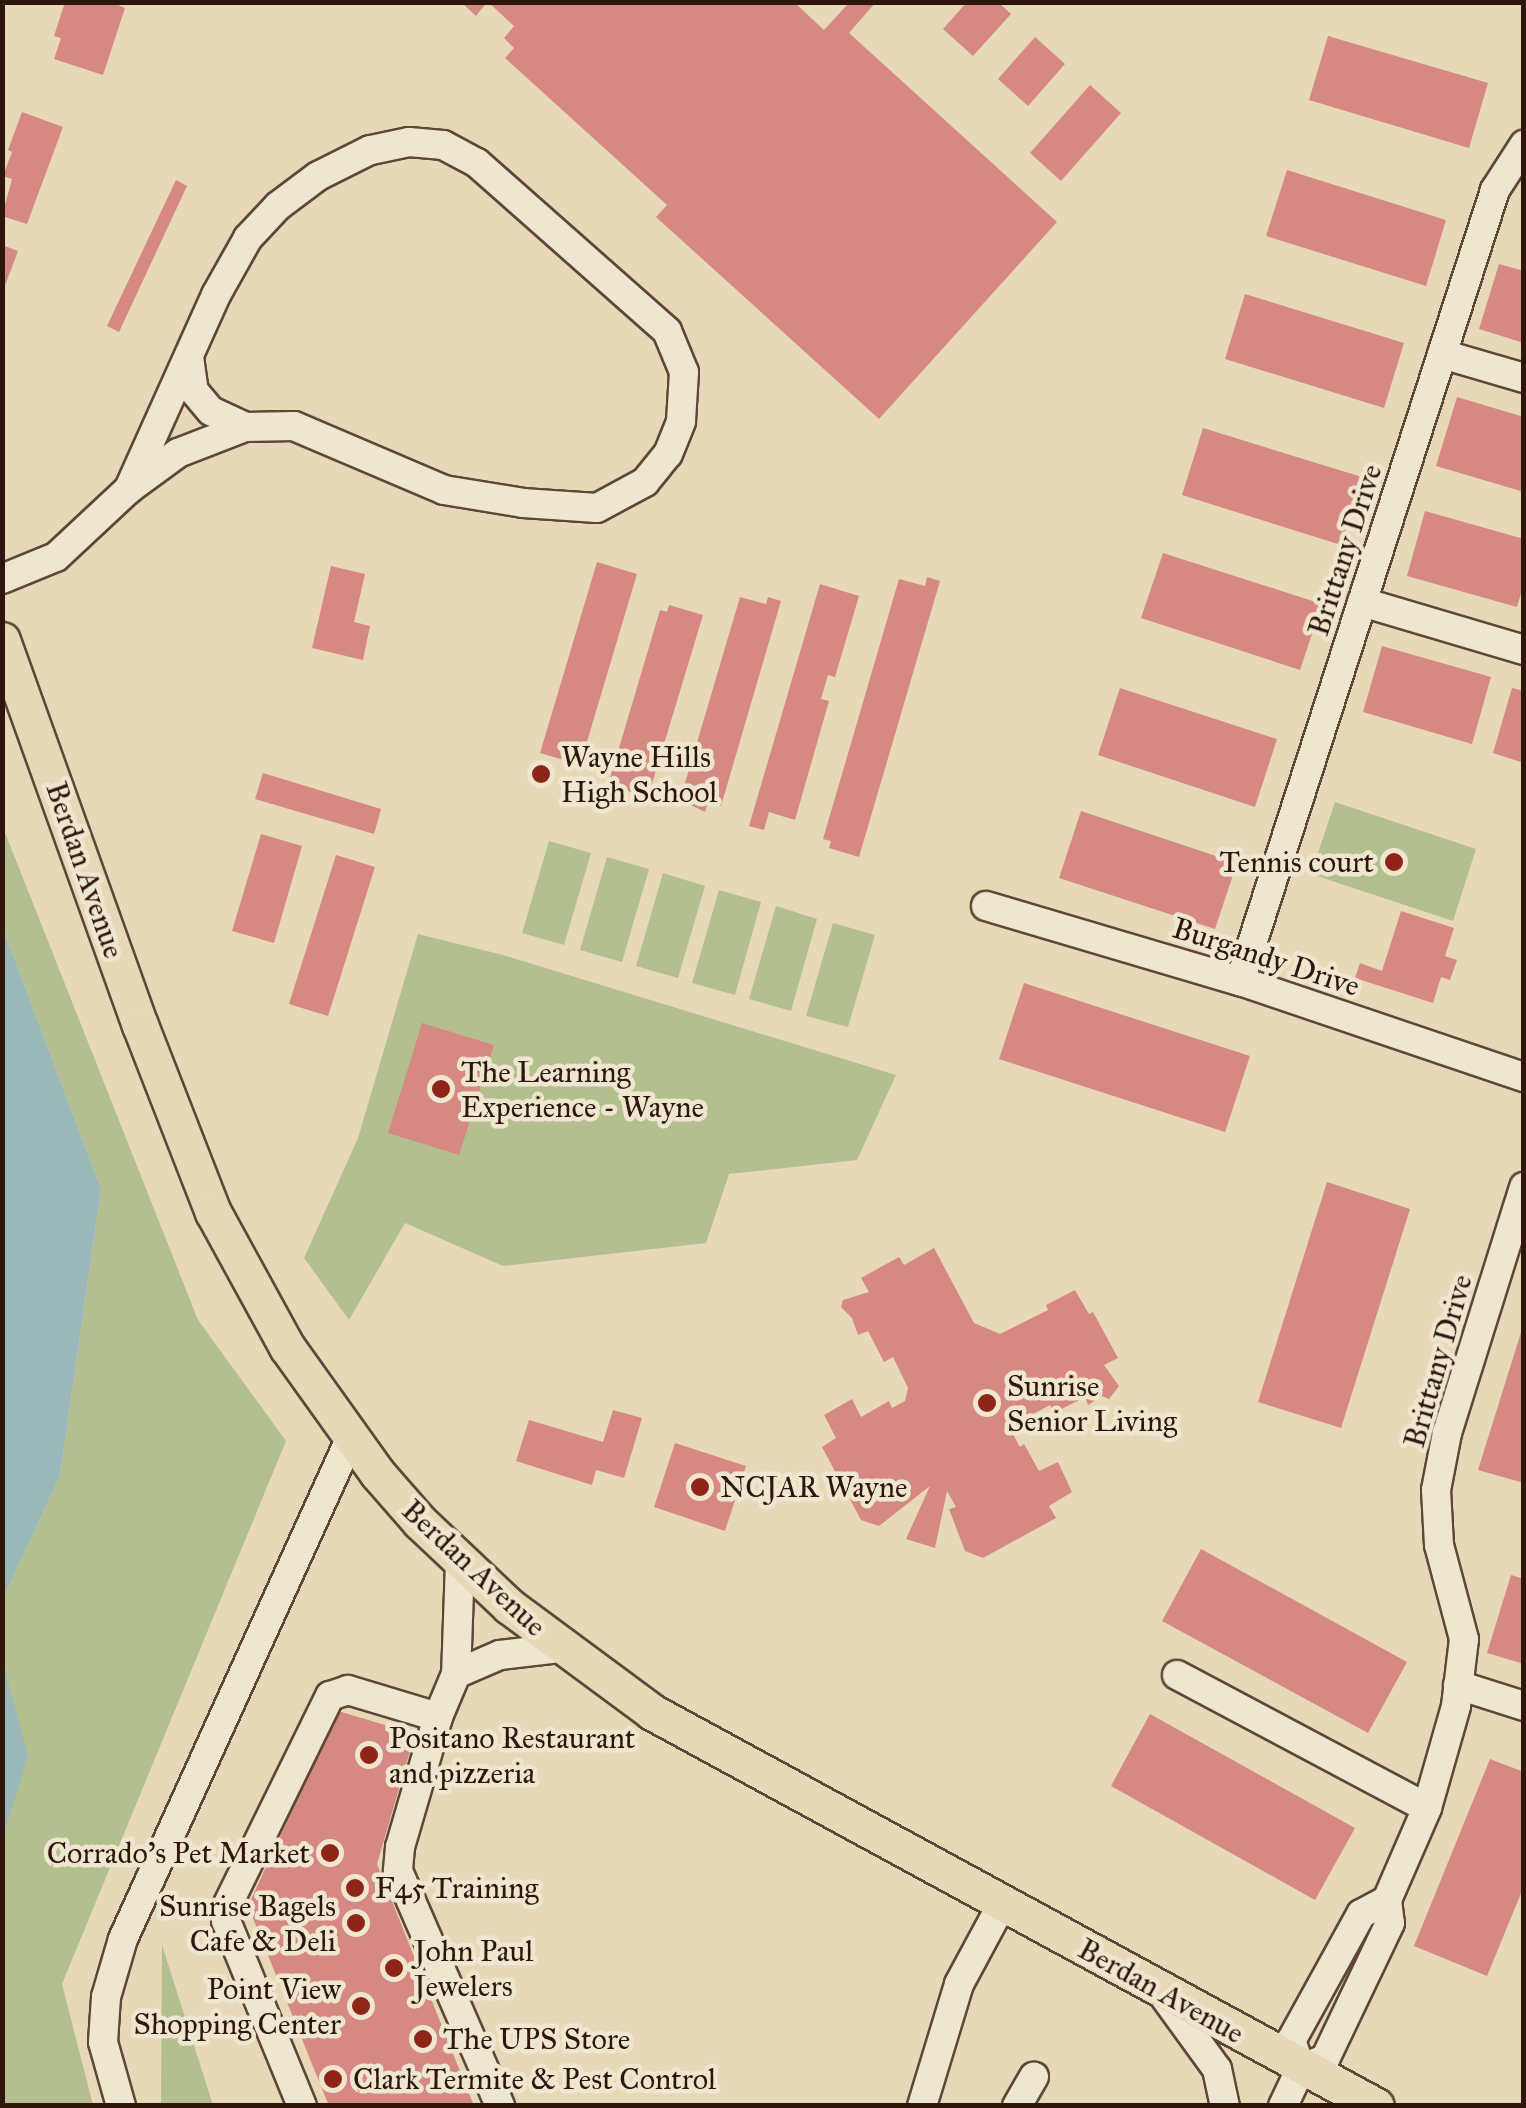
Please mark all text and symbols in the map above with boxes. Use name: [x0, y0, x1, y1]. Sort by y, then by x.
street label: Brittany Drive: [1300, 460, 1390, 640]
place label: Wayne Hills High School: [561, 739, 717, 810]
marker: Wayne Hills High School: [530, 763, 552, 785]
street label: Berdan Avenue: [38, 777, 132, 963]
place label: Tennis court: [1219, 844, 1374, 880]
marker: Tennis court: [1383, 851, 1405, 873]
street label: Burgandy Drive: [1168, 910, 1364, 1004]
place label: The Learning Experience - Wayne: [461, 1054, 704, 1124]
marker: The Learning Experience - Wayne: [430, 1078, 452, 1100]
street label: Brittany Drive: [1396, 1270, 1480, 1452]
place label: Sunrise Senior Living: [1007, 1368, 1177, 1438]
marker: Sunrise Senior Living: [976, 1392, 998, 1414]
place label: NCJAR Wayne: [720, 1469, 907, 1505]
marker: NCJAR Wayne: [689, 1476, 711, 1498]
street label: Berdan Avenue: [394, 1492, 554, 1644]
place label: Positano Restaurant and pizzeria: [389, 1720, 635, 1790]
marker: Positano Restaurant and pizzeria: [358, 1744, 380, 1766]
place label: Corrado's Pet Market: [47, 1835, 310, 1871]
marker: Corrado's Pet Market: [319, 1842, 341, 1864]
place label: F45 Training: [375, 1870, 538, 1906]
marker: F45 Training: [344, 1877, 366, 1899]
place label: Sunrise Bagels Cafe & Deli: [159, 1888, 336, 1958]
marker: Sunrise Bagels Cafe & Deli: [345, 1912, 367, 1934]
street label: Berdan Avenue: [1072, 1931, 1250, 2051]
place label: John Paul Jewelers: [414, 1933, 533, 2004]
marker: John Paul Jewelers: [383, 1957, 405, 1979]
place label: Point View Shopping Center: [133, 1971, 341, 2042]
marker: Point View Shopping Center: [350, 1995, 372, 2017]
place label: The UPS Store: [443, 2021, 630, 2057]
marker: The UPS Store: [412, 2028, 434, 2050]
place label: Clark Termite & Pest Control: [353, 2061, 716, 2097]
marker: Clark Termite & Pest Control: [322, 2068, 344, 2090]

